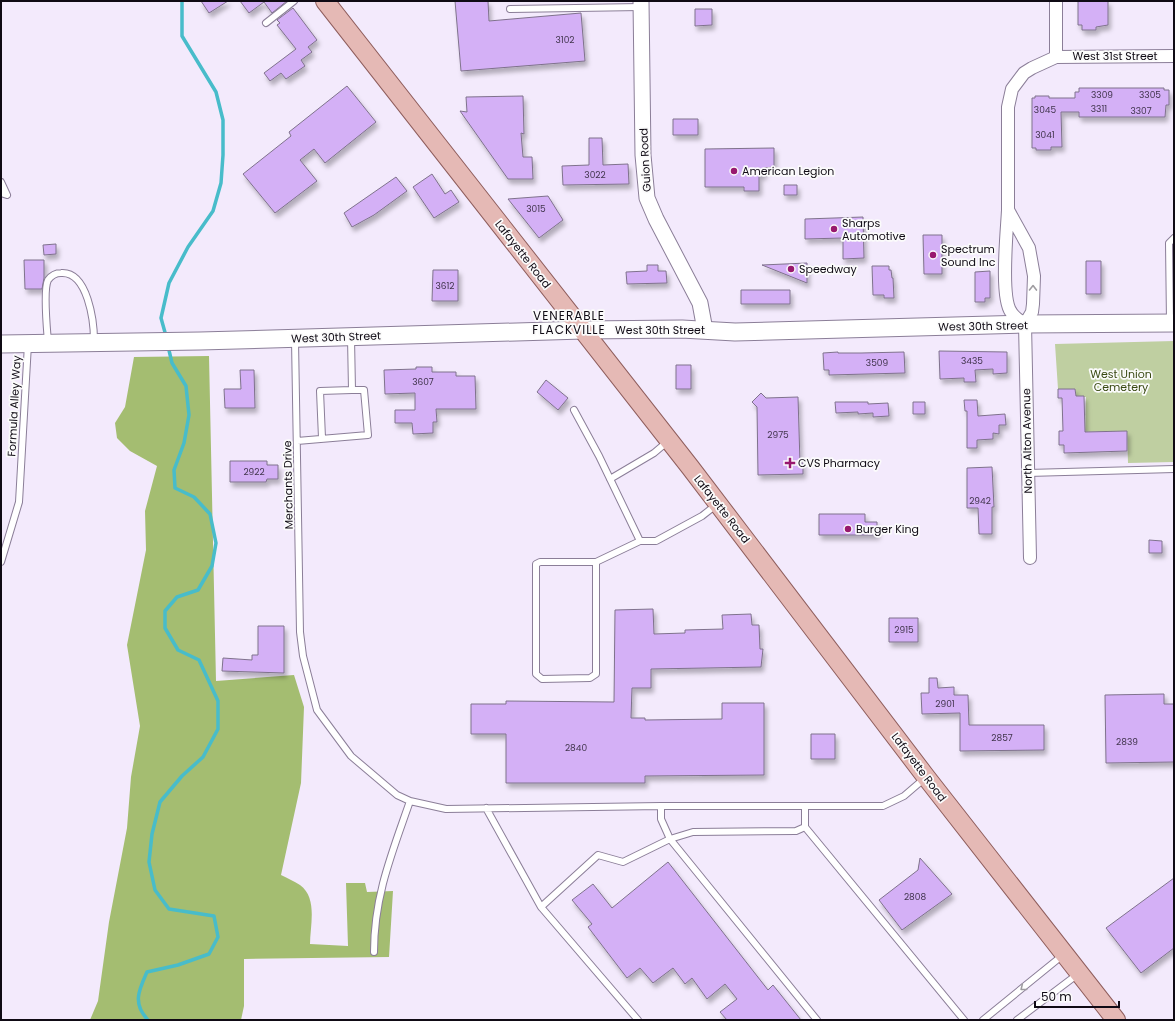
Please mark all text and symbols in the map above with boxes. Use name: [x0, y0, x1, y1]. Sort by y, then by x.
house number: 3102: [555, 34, 575, 46]
street label: West 31st Street: [1072, 48, 1158, 64]
house number: 3309: [1091, 89, 1113, 101]
house number: 3305: [1139, 89, 1161, 101]
house number: 3311: [1091, 103, 1107, 115]
house number: 3045: [1034, 104, 1056, 116]
house number: 3307: [1130, 105, 1152, 117]
street label: Guion Road: [635, 128, 655, 192]
house number: 3041: [1035, 129, 1055, 141]
place label: American Legion: [742, 163, 834, 179]
marker: American Legion: [729, 166, 739, 176]
house number: 3022: [584, 169, 606, 181]
house number: 3015: [526, 203, 546, 215]
place label: Sharps Automotive: [842, 215, 906, 244]
street label: Lafayette Road: [491, 217, 555, 291]
marker: Sharps Automotive: [829, 224, 839, 234]
place label: Spectrum Sound Inc: [941, 241, 996, 270]
marker: Spectrum Sound Inc: [928, 250, 938, 260]
place label: Speedway: [799, 261, 857, 277]
marker: Speedway: [786, 264, 796, 274]
house number: 3612: [435, 280, 455, 292]
one-way arrow: [1029, 285, 1038, 291]
district label: VENERABLE FLACKVILLE: [532, 307, 606, 338]
street label: West 30th Street: [938, 317, 1028, 335]
street label: West 30th Street: [615, 322, 705, 338]
street label: West 30th Street: [291, 327, 381, 347]
street label: Formula Alley Way: [3, 354, 25, 457]
house number: 3435: [961, 355, 983, 367]
house number: 3509: [866, 357, 888, 369]
park label: West Union Cemetery: [1090, 366, 1152, 395]
house number: 3607: [412, 376, 434, 388]
street label: North Alton Avenue: [1018, 388, 1036, 494]
house number: 2975: [767, 429, 789, 441]
street label: Merchants Drive: [279, 440, 297, 530]
place label: CVS Pharmacy: [798, 455, 881, 471]
marker: CVS Pharmacy: [785, 458, 795, 468]
house number: 2922: [243, 466, 265, 478]
street label: Lafayette Road: [690, 472, 754, 546]
house number: 2942: [969, 495, 991, 507]
place label: Burger King: [856, 521, 919, 537]
marker: Burger King: [843, 524, 853, 534]
house number: 2915: [894, 624, 914, 636]
house number: 2901: [935, 698, 955, 710]
street label: Lafayette Road: [888, 729, 950, 805]
house number: 2857: [991, 732, 1013, 744]
house number: 2839: [1116, 736, 1138, 748]
house number: 2840: [565, 742, 587, 754]
house number: 2808: [904, 891, 926, 903]
one-way arrow: [1021, 983, 1028, 990]
scale bar: [1035, 983, 1119, 1009]
text: 50 m: [1041, 988, 1072, 1005]

